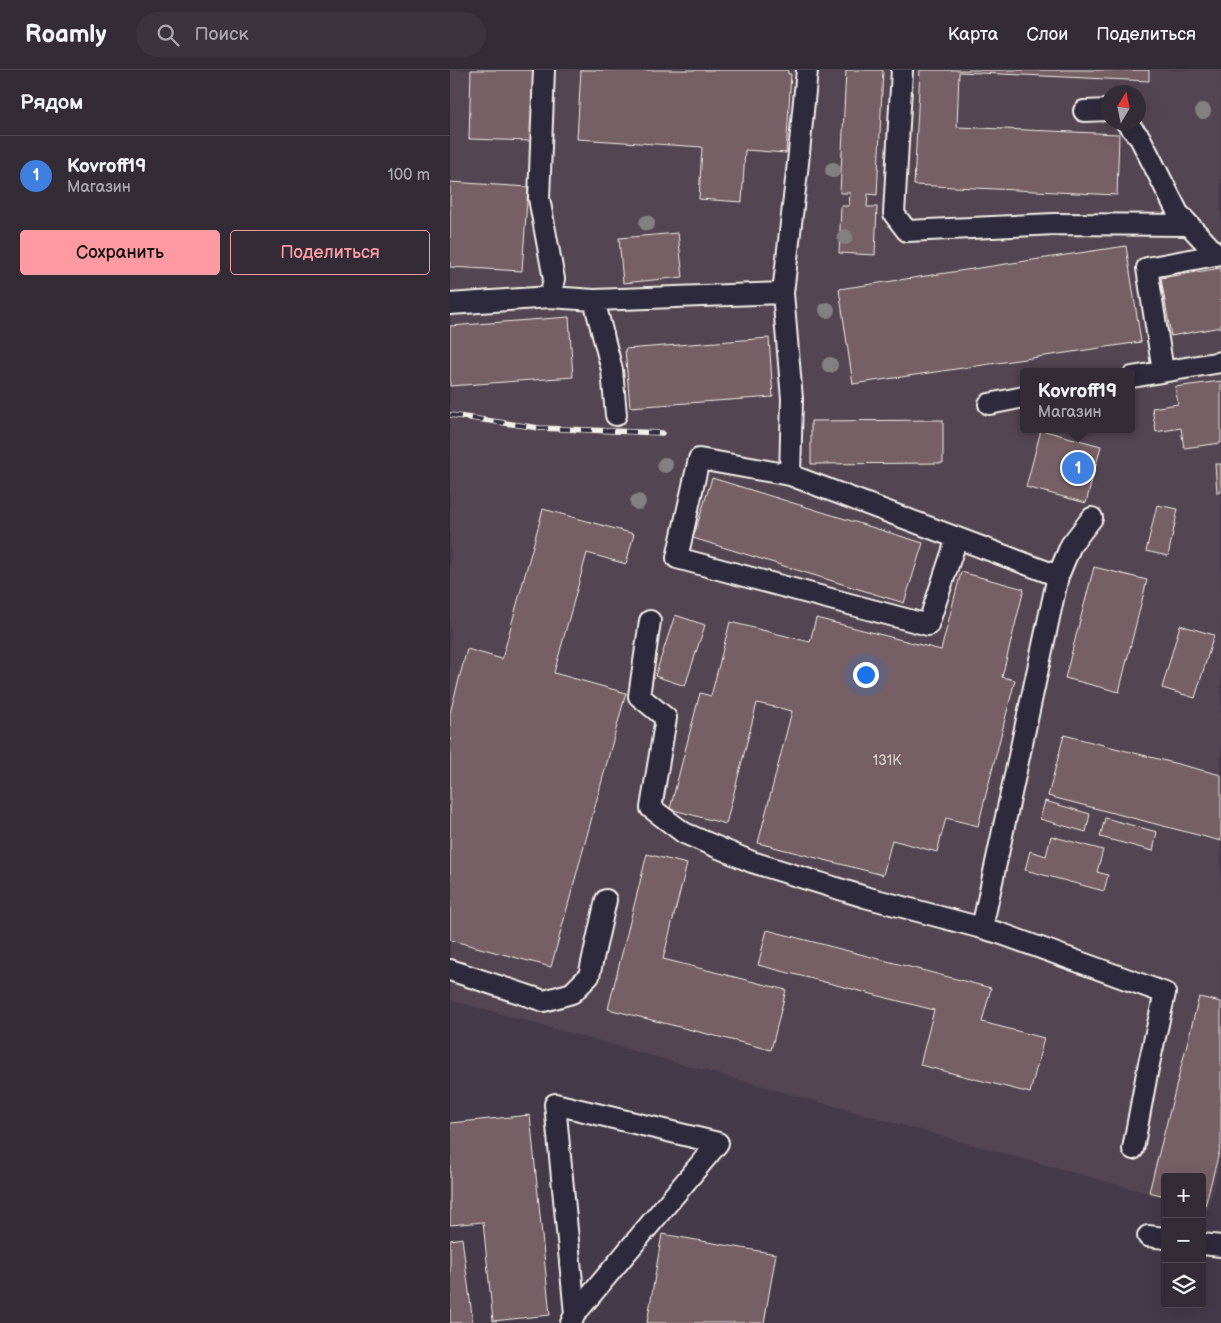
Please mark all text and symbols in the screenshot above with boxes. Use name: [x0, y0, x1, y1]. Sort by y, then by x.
search box: [136, 12, 486, 57]
text: Roamly: [25, 20, 106, 49]
icon: search: [154, 21, 182, 49]
text: Поиск: [194, 23, 249, 46]
text: Карта: [948, 24, 998, 45]
text: Слои: [1026, 24, 1068, 45]
text: Поделиться: [1096, 24, 1196, 45]
north arrow: [1101, 85, 1146, 130]
text: Рядом: [20, 90, 83, 115]
text: Kovroff19: [67, 155, 146, 178]
text: 1: [33, 166, 39, 185]
text: 100 m: [387, 166, 430, 185]
text: Магазин: [67, 178, 131, 197]
button: Сохранить: [20, 230, 220, 275]
button: Поделиться: [230, 230, 430, 275]
popup: [1020, 368, 1135, 433]
text: Kovroff19: [1038, 380, 1117, 403]
text: Магазин: [1038, 403, 1102, 422]
pin: 1: [1062, 449, 1094, 487]
your location: [853, 662, 879, 688]
house number: 131К: [873, 752, 902, 769]
map controls: [1161, 1173, 1206, 1308]
button: +: [1161, 1173, 1206, 1218]
button: −: [1161, 1218, 1206, 1263]
button: layers: [1161, 1263, 1206, 1308]

